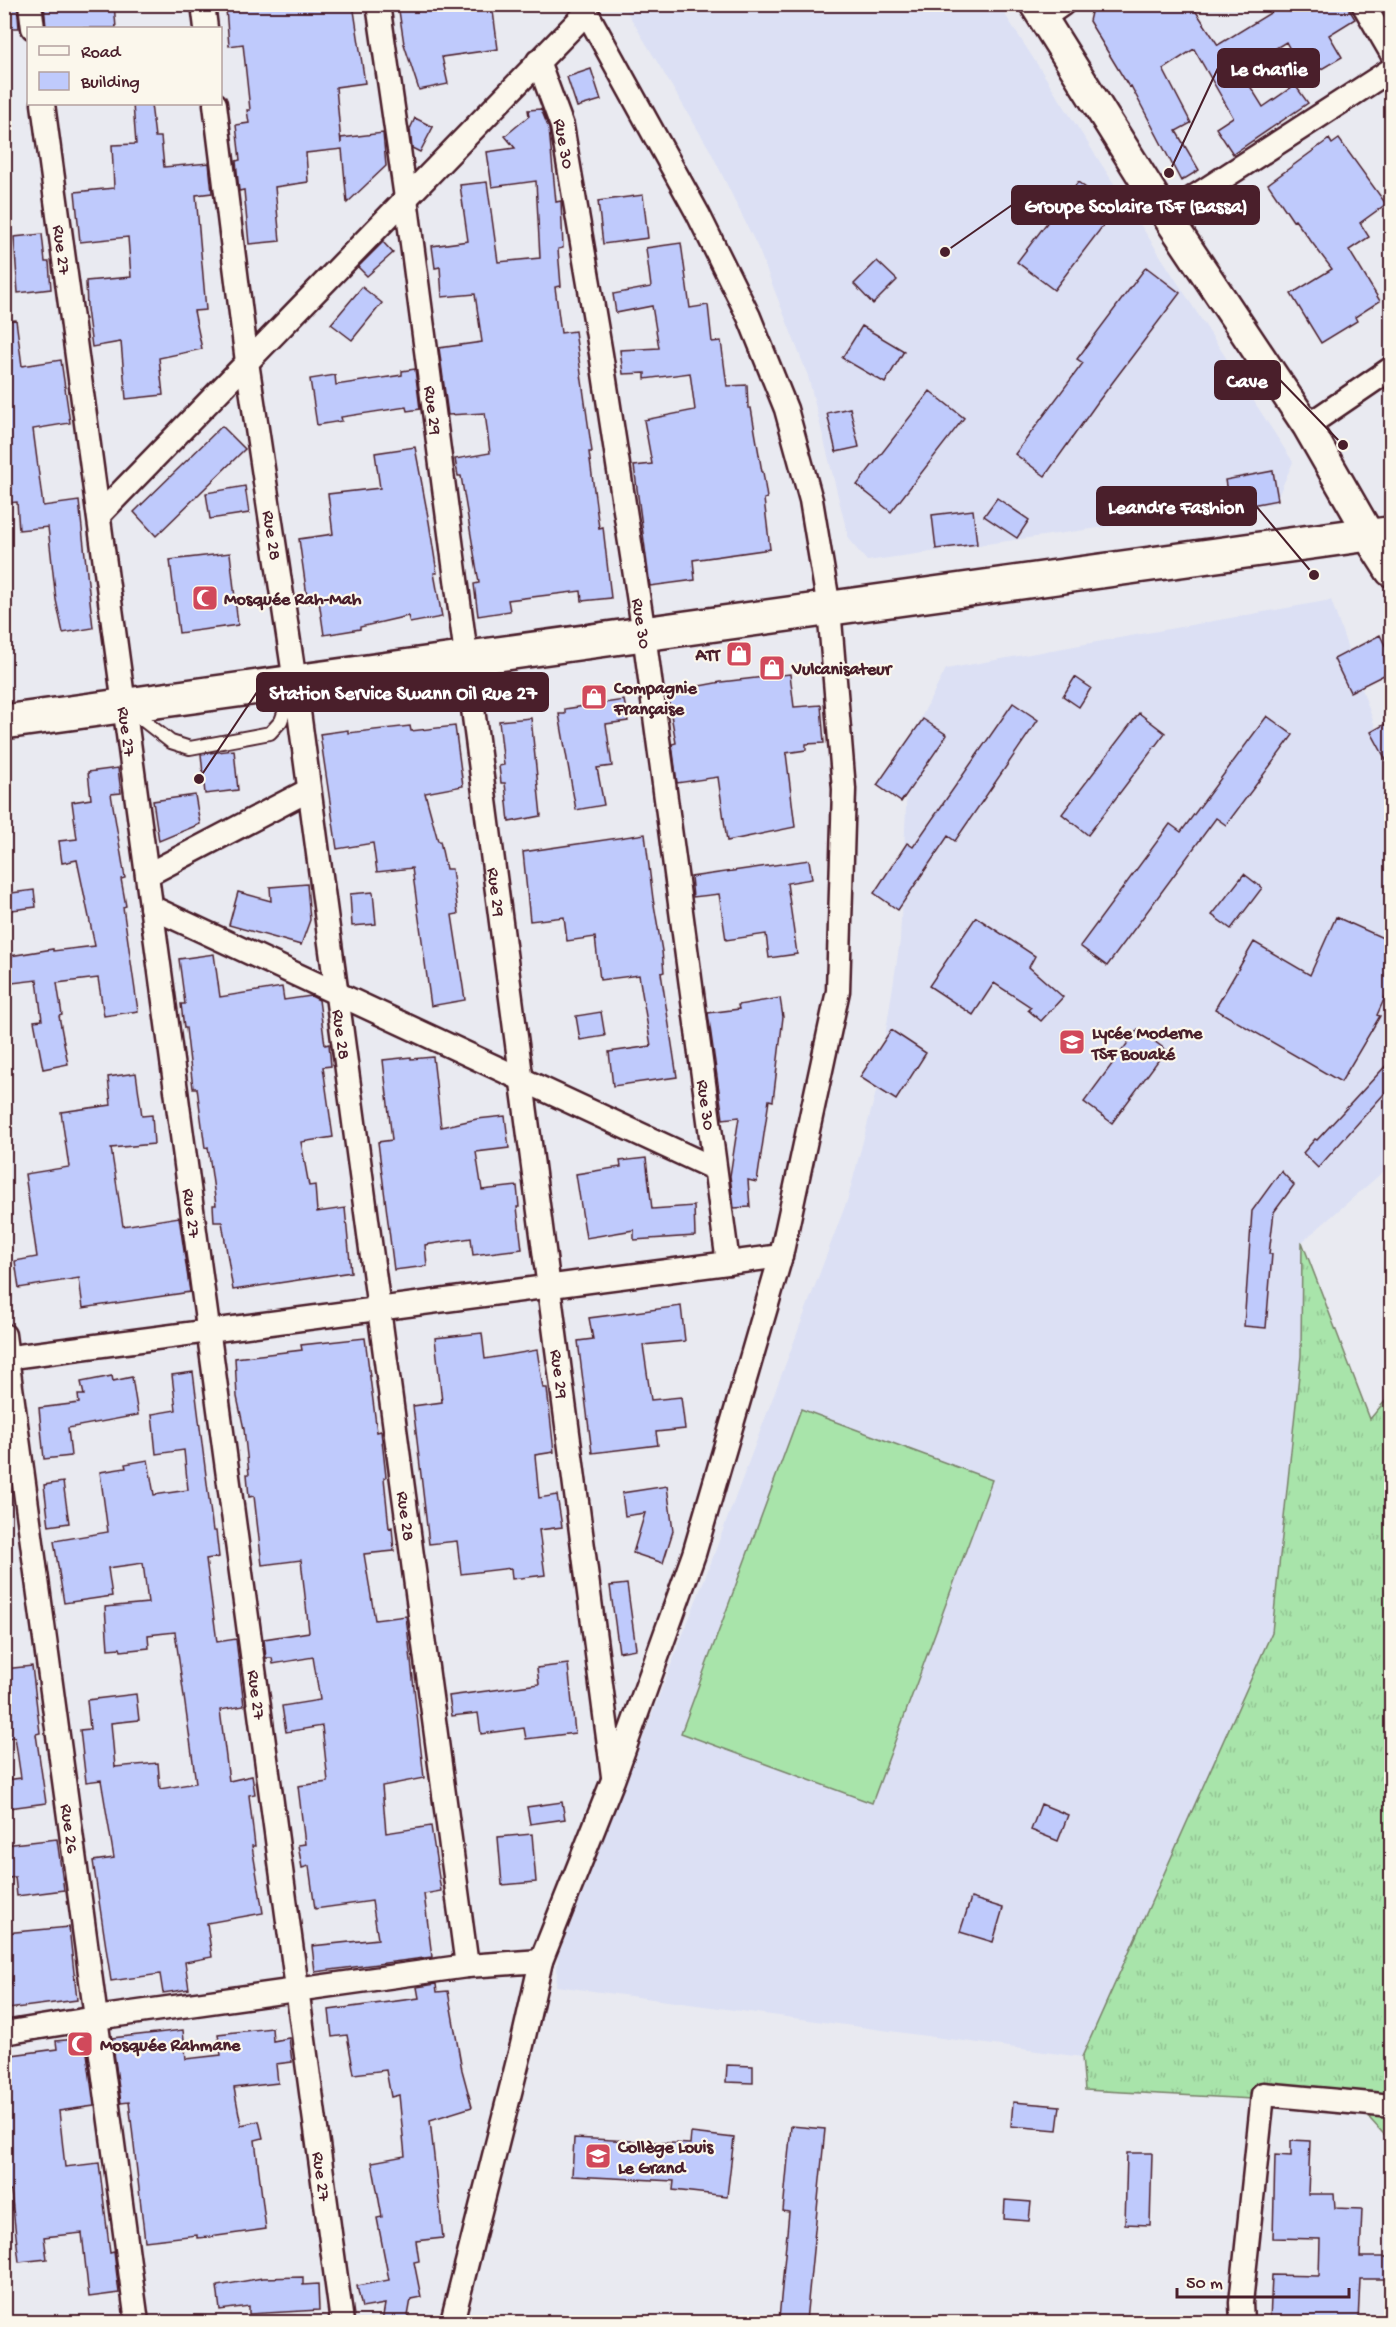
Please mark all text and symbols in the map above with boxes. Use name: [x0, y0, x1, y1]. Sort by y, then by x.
legend: [27, 27, 222, 105]
text: Road: [81, 43, 122, 64]
callout: Le charlie: [1218, 49, 1319, 87]
text: Le charlie: [1230, 60, 1308, 83]
text: Building: [80, 73, 140, 94]
street label: Rue 30: [547, 116, 577, 171]
callout: Groupe Scolaire TSF (Bassa): [1012, 186, 1259, 224]
text: Groupe Scolaire TSF (Bassa): [1024, 197, 1248, 220]
street label: Rue 27: [46, 224, 74, 277]
callout: Cave: [1215, 361, 1280, 399]
text: Cave: [1225, 372, 1268, 395]
street label: Rue 29: [418, 385, 445, 436]
callout: Leandre Fashion: [1097, 487, 1256, 525]
text: Leandre Fashion: [1108, 498, 1244, 521]
street label: Rue 28: [256, 509, 285, 562]
mosque icon: Mosquée Rah-Mah: [190, 583, 220, 613]
place label: Mosquée Rah-Mah: [224, 590, 362, 611]
street label: Rue 30: [626, 597, 654, 650]
shop icon: ATT: [724, 639, 754, 669]
place label: ATT: [695, 646, 721, 667]
shop icon: Vulcanisateur: [757, 653, 787, 683]
place label: Vulcanisateur: [791, 660, 894, 681]
callout: Station Service Swann Oil Rue 27: [257, 673, 548, 711]
place label: Compagnie Française: [613, 679, 697, 721]
shop icon: Compagnie Française: [579, 682, 609, 712]
text: Station Service Swann Oil Rue 27: [269, 684, 538, 707]
street label: Rue 27: [111, 706, 139, 758]
street label: Rue 29: [481, 867, 508, 918]
street label: Rue 28: [326, 1008, 353, 1061]
place label: Lycée Moderne TSF Bouaké: [1090, 1024, 1203, 1066]
school or university icon: Lycée Moderne TSF Bouaké: [1057, 1027, 1087, 1057]
street label: Rue 30: [691, 1079, 718, 1132]
street label: Rue 27: [176, 1187, 204, 1240]
street label: Rue 29: [544, 1348, 571, 1400]
street label: Rue 28: [391, 1490, 418, 1543]
street label: Rue 27: [241, 1669, 269, 1722]
street label: Rue 26: [54, 1803, 82, 1856]
mosque icon: Mosquée Rahmane: [65, 2029, 95, 2059]
place label: Mosquée Rahmane: [100, 2036, 241, 2057]
place label: Collège Louis Le Grand: [617, 2138, 714, 2180]
school or university icon: Collège Louis Le Grand: [583, 2141, 613, 2171]
street label: Rue 27: [306, 2151, 334, 2203]
scale bar: [1177, 2261, 1350, 2299]
text: 50 m: [1186, 2274, 1223, 2295]

